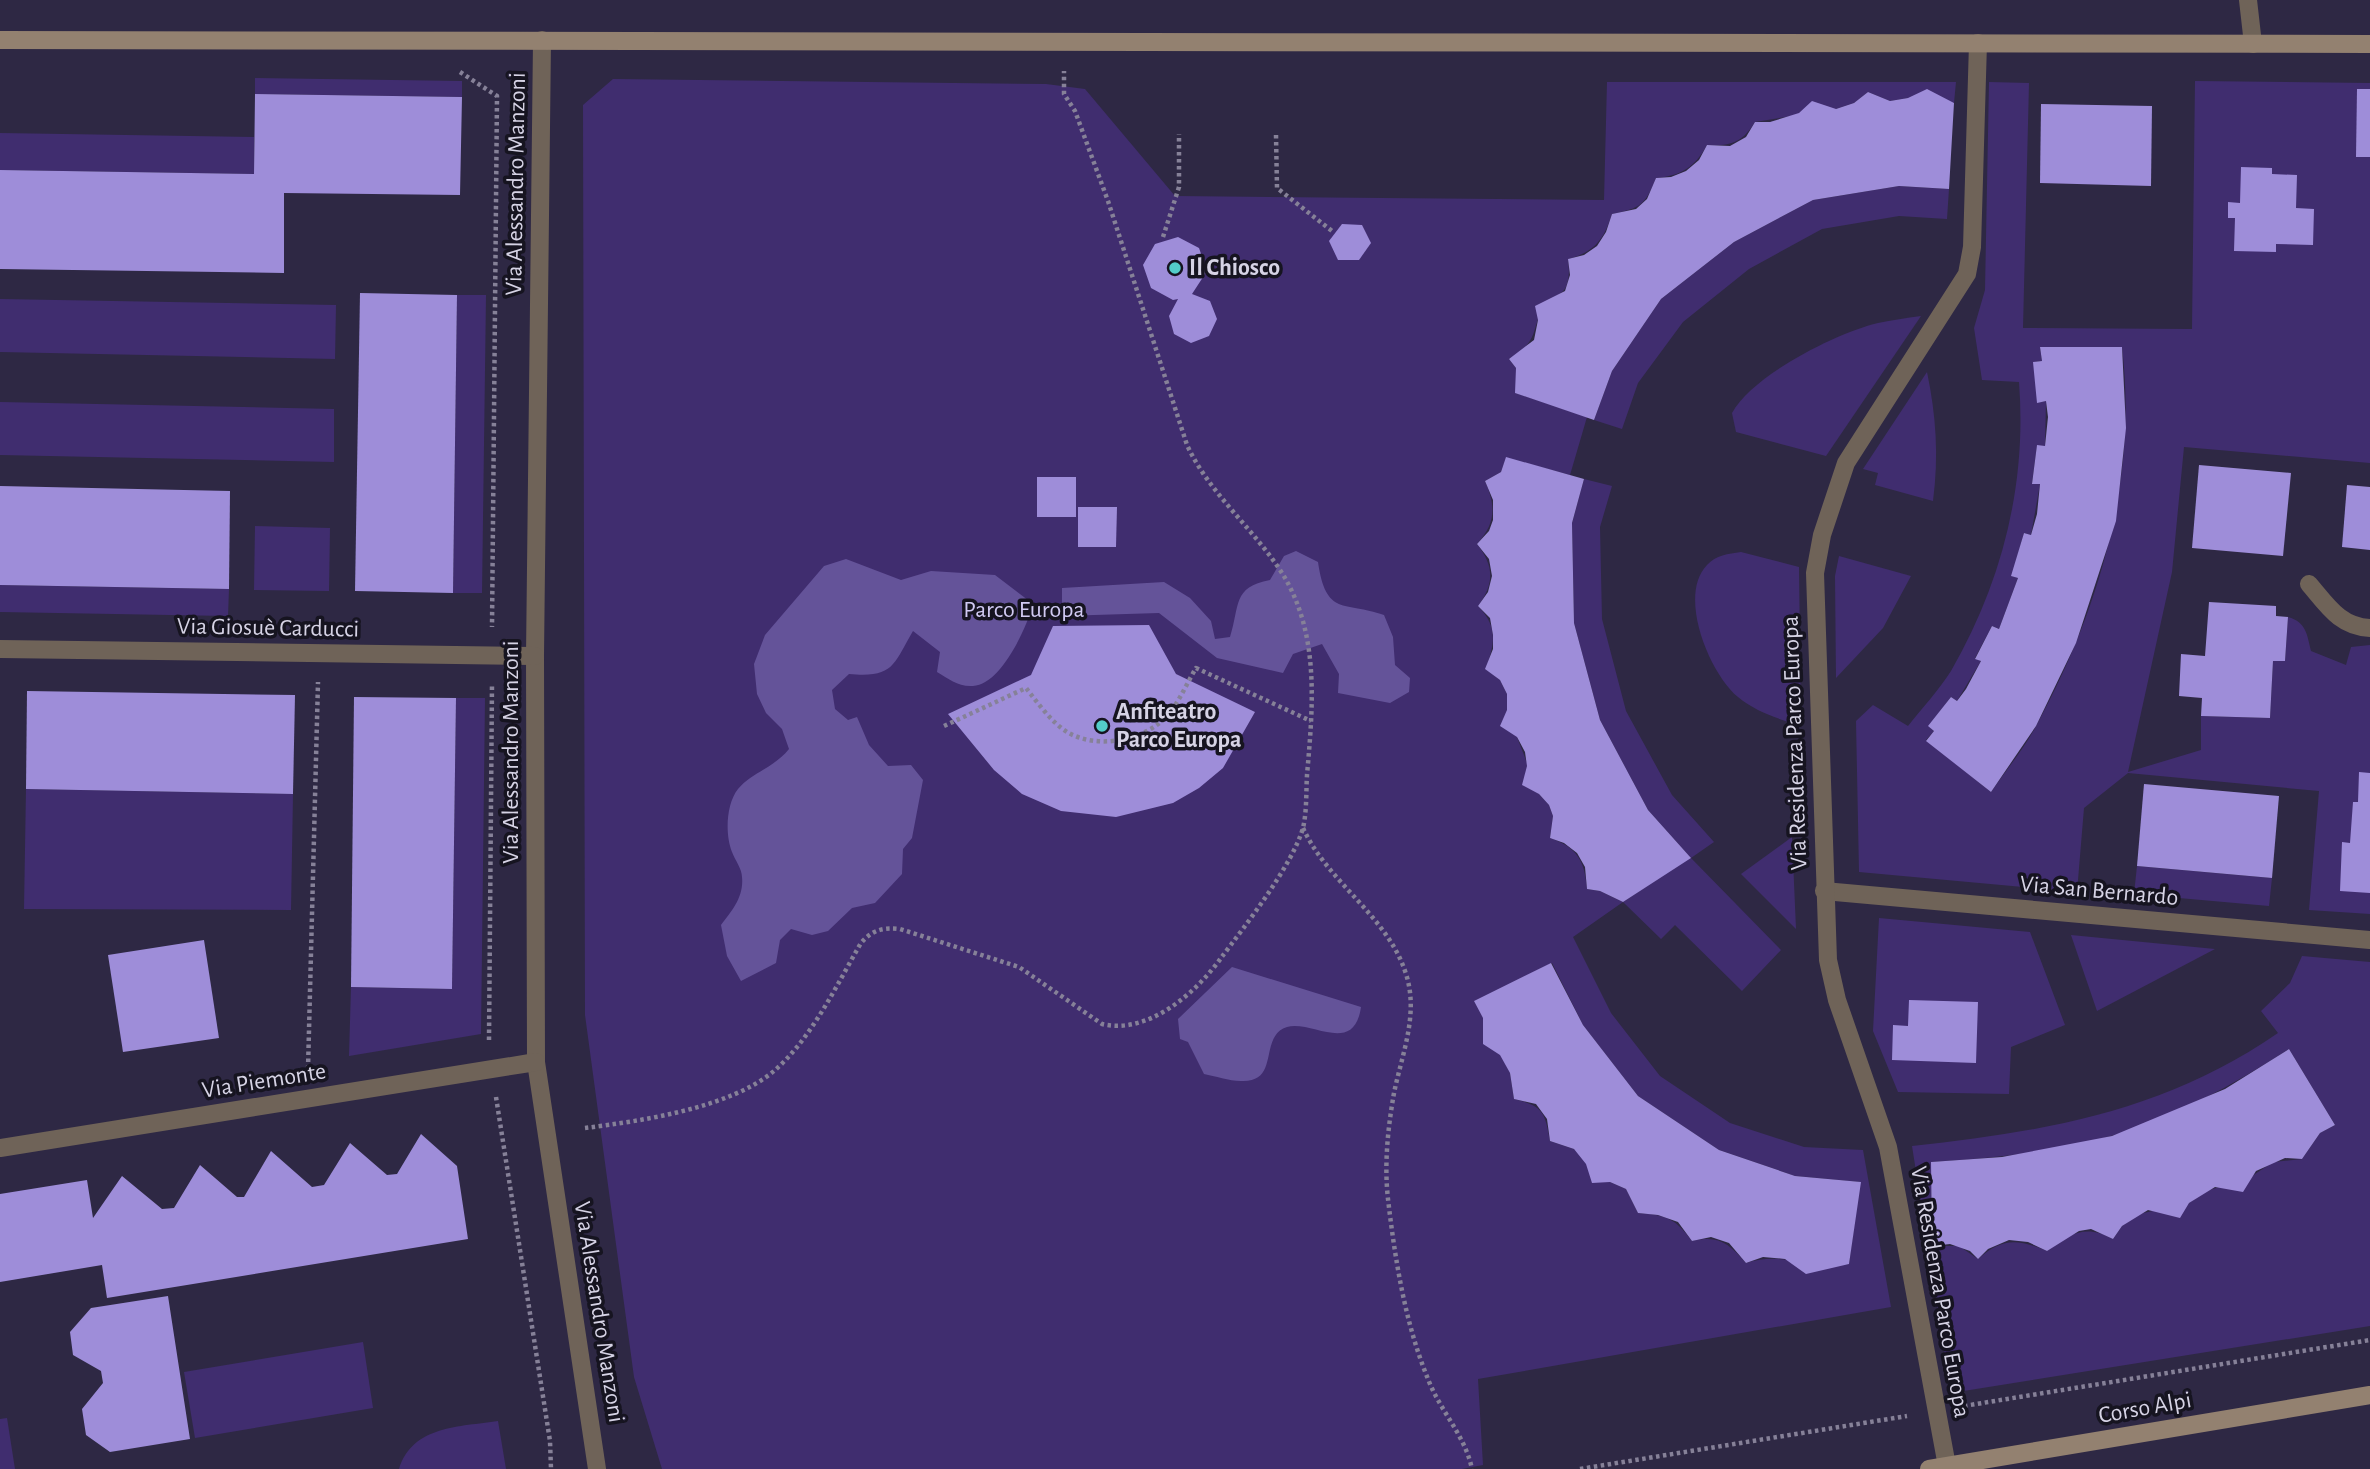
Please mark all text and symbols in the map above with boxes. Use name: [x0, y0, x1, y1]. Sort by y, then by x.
street label: Via Alessandro Manzoni: [502, 72, 530, 296]
place label: Il Chiosco: [1189, 256, 1280, 280]
marker: Il Chiosco: [1167, 260, 1183, 276]
park label: Parco Europa: [963, 598, 1085, 622]
street label: Via Giosuè Carducci: [177, 614, 359, 642]
street label: Via Residenza Parco Europa: [1779, 615, 1811, 871]
street label: Via Alessandro Manzoni: [499, 640, 523, 864]
place label: Anfiteatro Parco Europa: [1116, 700, 1242, 752]
marker: Anfiteatro Parco Europa: [1094, 718, 1110, 734]
street label: Via San Bernardo: [2019, 872, 2179, 910]
street label: Via Piemonte: [200, 1059, 328, 1103]
street label: Via Residenza Parco Europa: [1906, 1164, 1974, 1420]
street label: Via Alessandro Manzoni: [570, 1200, 628, 1424]
street label: Corso Alpi: [2097, 1388, 2193, 1428]

